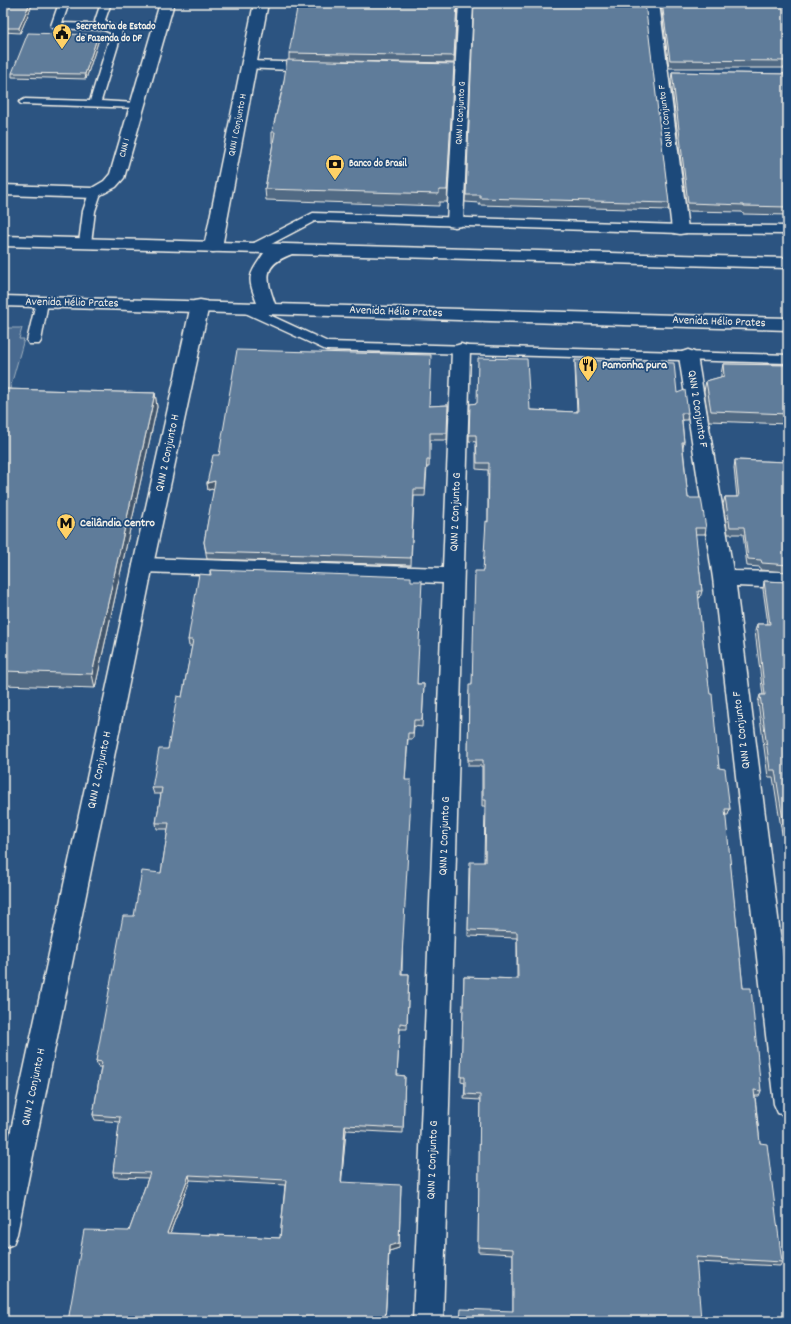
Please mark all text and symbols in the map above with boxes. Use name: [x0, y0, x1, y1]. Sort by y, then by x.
place label: Secretaria de Estado de Fazenda do DF: [76, 20, 156, 46]
public building icon: Secretaria de Estado de Fazenda do DF: [51, 22, 73, 50]
street label: QNN 1 Conjunto G: [452, 81, 470, 145]
street label: QNN 1 Conjunto F: [655, 83, 677, 148]
street label: QNN 1 Conjunto H: [225, 92, 251, 158]
street label: CNN 1: [116, 137, 134, 159]
bank icon: Banco do Brasil: [324, 153, 346, 181]
place label: Banco do Brasil: [349, 157, 407, 171]
street label: Avenida Hélio Prates: [25, 294, 119, 312]
street label: Avenida Hélio Prates: [349, 302, 443, 322]
street label: Avenida Hélio Prates: [672, 312, 766, 332]
restaurant icon: Pamonha pura: [577, 354, 599, 382]
place label: Pamonha pura: [602, 357, 668, 374]
street label: QNN 2 Conjunto F: [682, 369, 712, 450]
street label: QNN 2 Conjunto H: [151, 413, 185, 493]
street label: QNN 2 Conjunto G: [446, 472, 466, 552]
metro station icon: Ceilândia Centro: [55, 512, 77, 540]
place label: Ceilândia Centro: [80, 515, 156, 532]
street label: QNN 2 Conjunto F: [729, 690, 755, 770]
street label: QNN 2 Conjunto H: [83, 730, 117, 810]
street label: QNN 2 Conjunto G: [435, 796, 455, 876]
street label: QNN 2 Conjunto H: [17, 1047, 51, 1127]
street label: QNN 2 Conjunto G: [423, 1120, 443, 1200]

